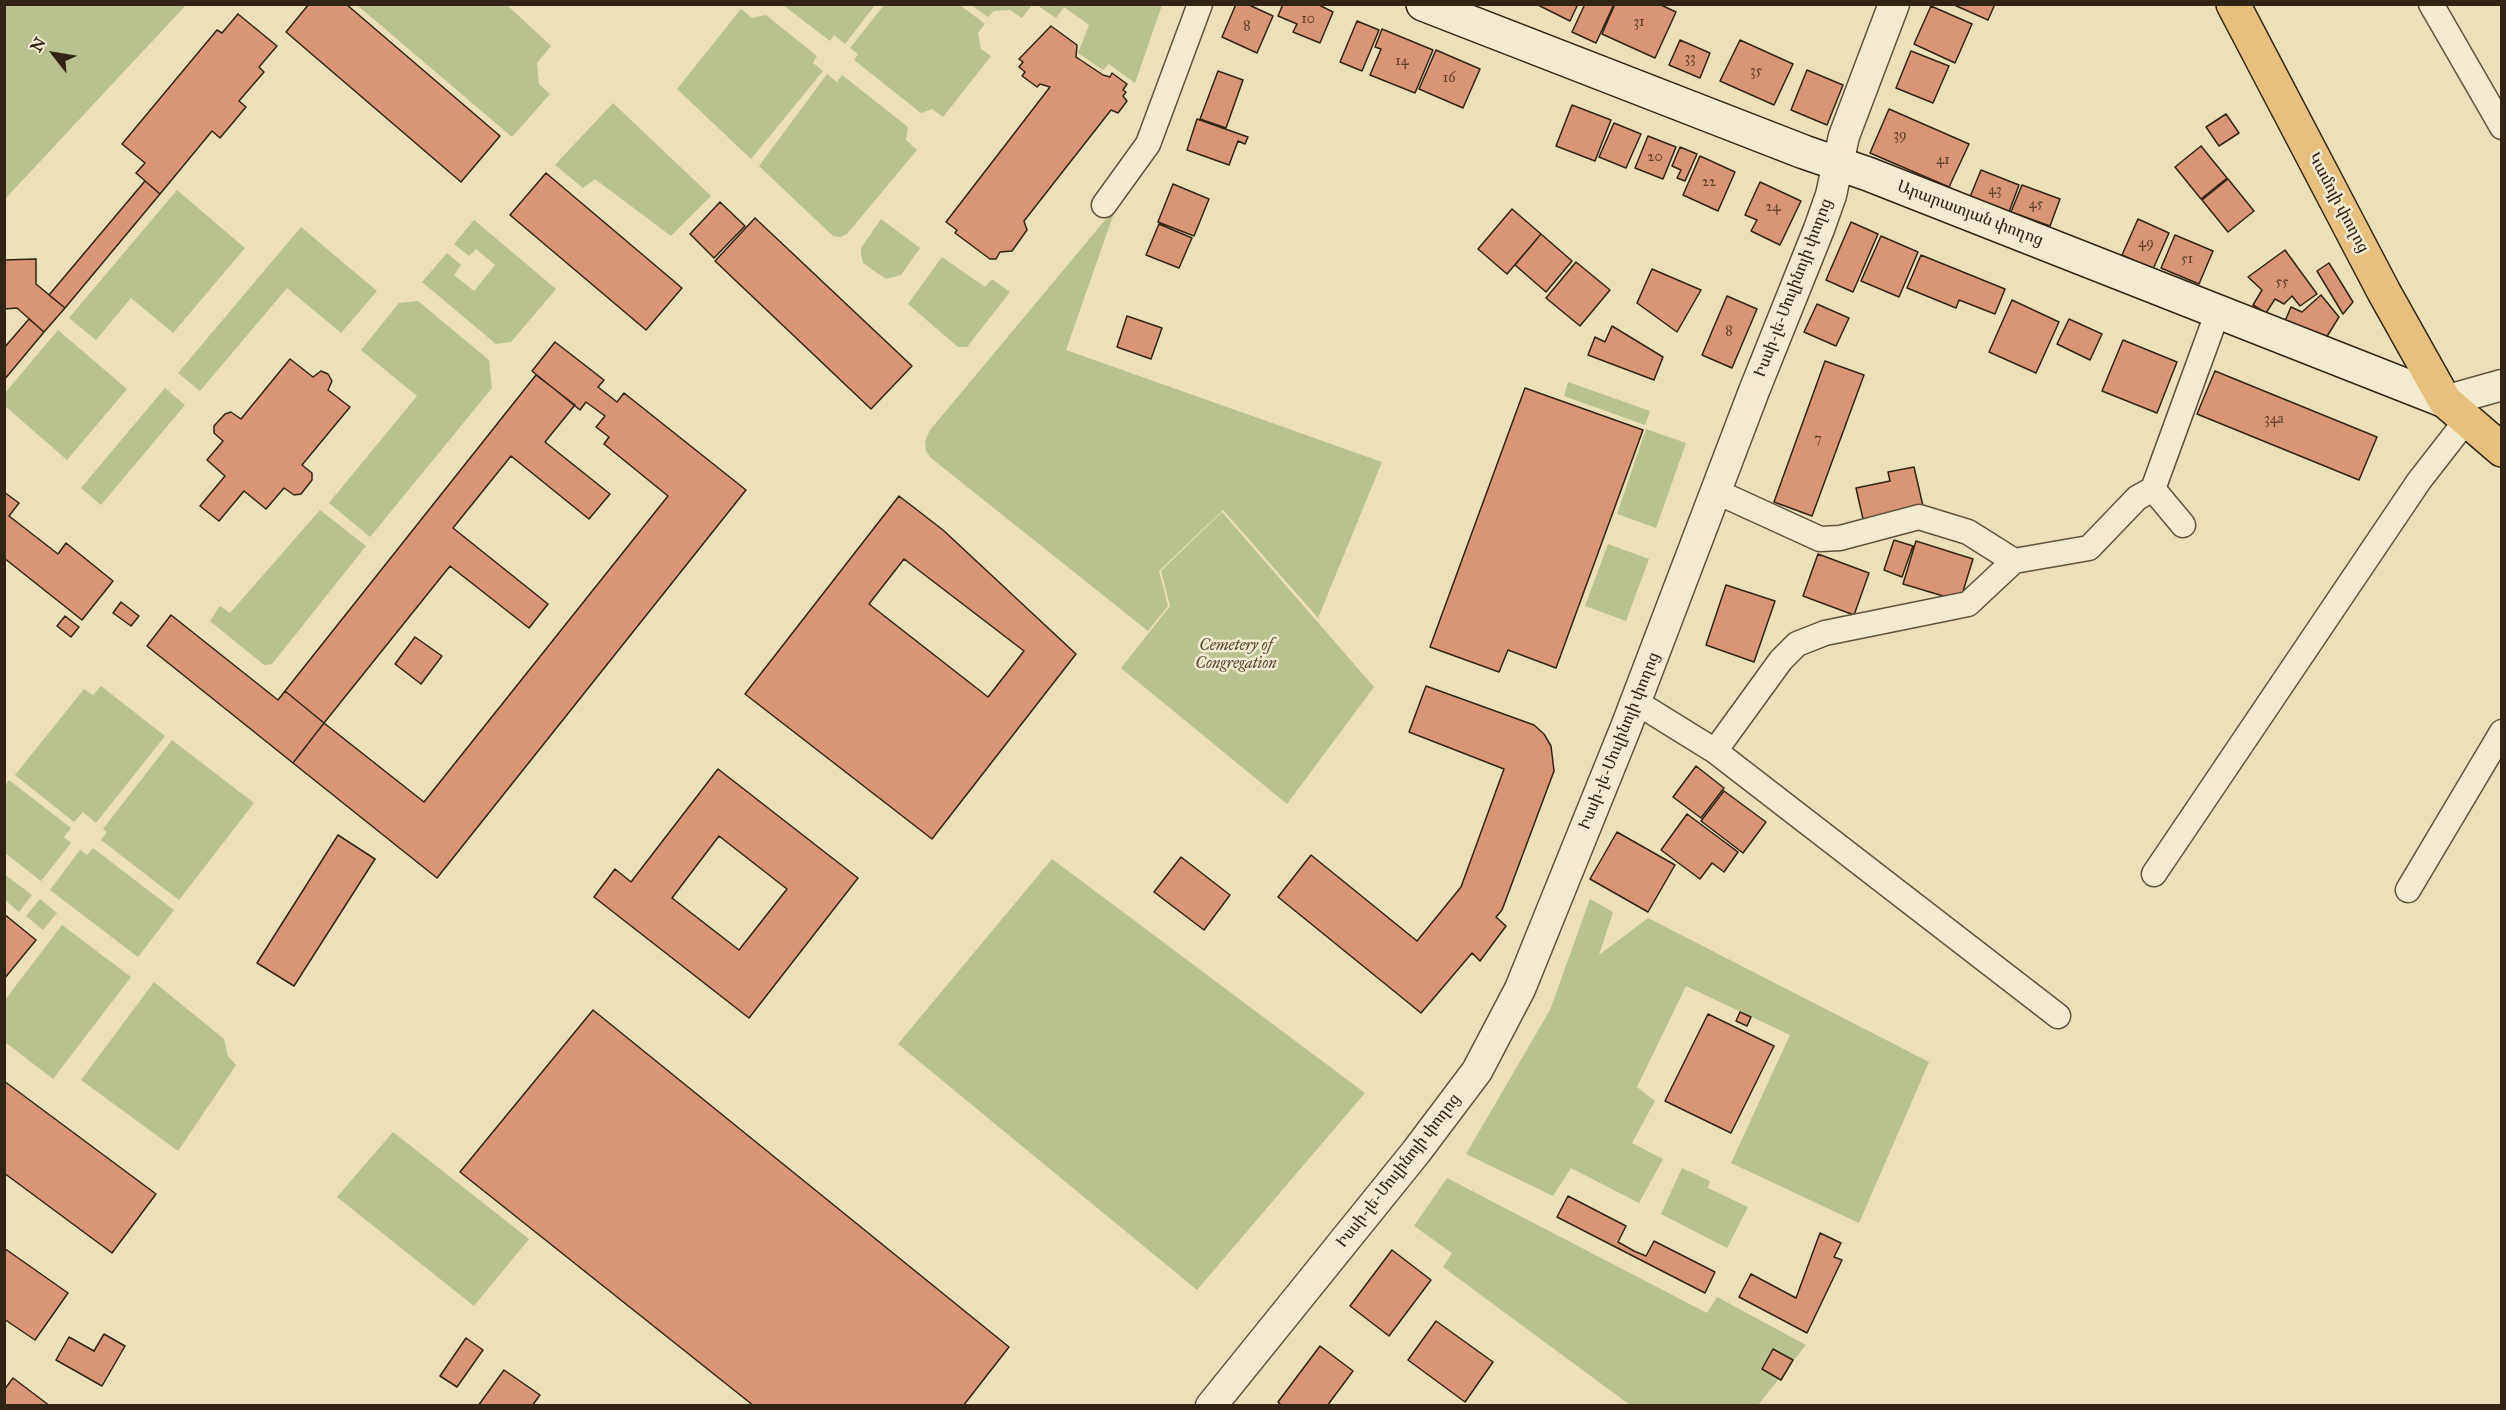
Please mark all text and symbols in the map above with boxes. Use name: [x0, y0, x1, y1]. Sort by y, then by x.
house number: 10: [1301, 12, 1315, 28]
house number: 31: [1633, 15, 1645, 31]
house number: 8: [1243, 19, 1251, 35]
north arrow: [24, 24, 84, 84]
text: N: [26, 34, 50, 55]
house number: 33: [1684, 51, 1696, 67]
house number: 14: [1395, 54, 1409, 70]
house number: 35: [1750, 64, 1762, 80]
house number: 16: [1443, 71, 1455, 87]
house number: 39: [1893, 128, 1907, 144]
house number: 20: [1647, 150, 1663, 166]
street label: Կամոյի փողոց: [2304, 150, 2372, 256]
house number: 41: [1936, 153, 1950, 169]
house number: 22: [1702, 175, 1716, 191]
street label: Արարատյան փողոց: [1894, 177, 2046, 251]
house number: 43: [1988, 183, 2002, 199]
street label: Իսսի-լե-Մուլինոյի փողոց: [1751, 196, 1837, 380]
house number: 45: [2029, 197, 2043, 213]
house number: 24: [1766, 200, 1780, 216]
house number: 49: [2138, 236, 2154, 252]
house number: 51: [2181, 252, 2193, 268]
house number: 55: [2275, 275, 2289, 291]
house number: 8: [1725, 324, 1733, 340]
house number: 34a: [2264, 412, 2284, 428]
house number: 7: [1814, 432, 1822, 448]
park label: Cemetery of Congregation: [1195, 636, 1277, 674]
street label: Իսսի-լե-Մուլինոյի փողոց: [1576, 649, 1664, 833]
street label: Իսսի-լե-Մուլինոյի փողոց: [1333, 1090, 1465, 1252]

